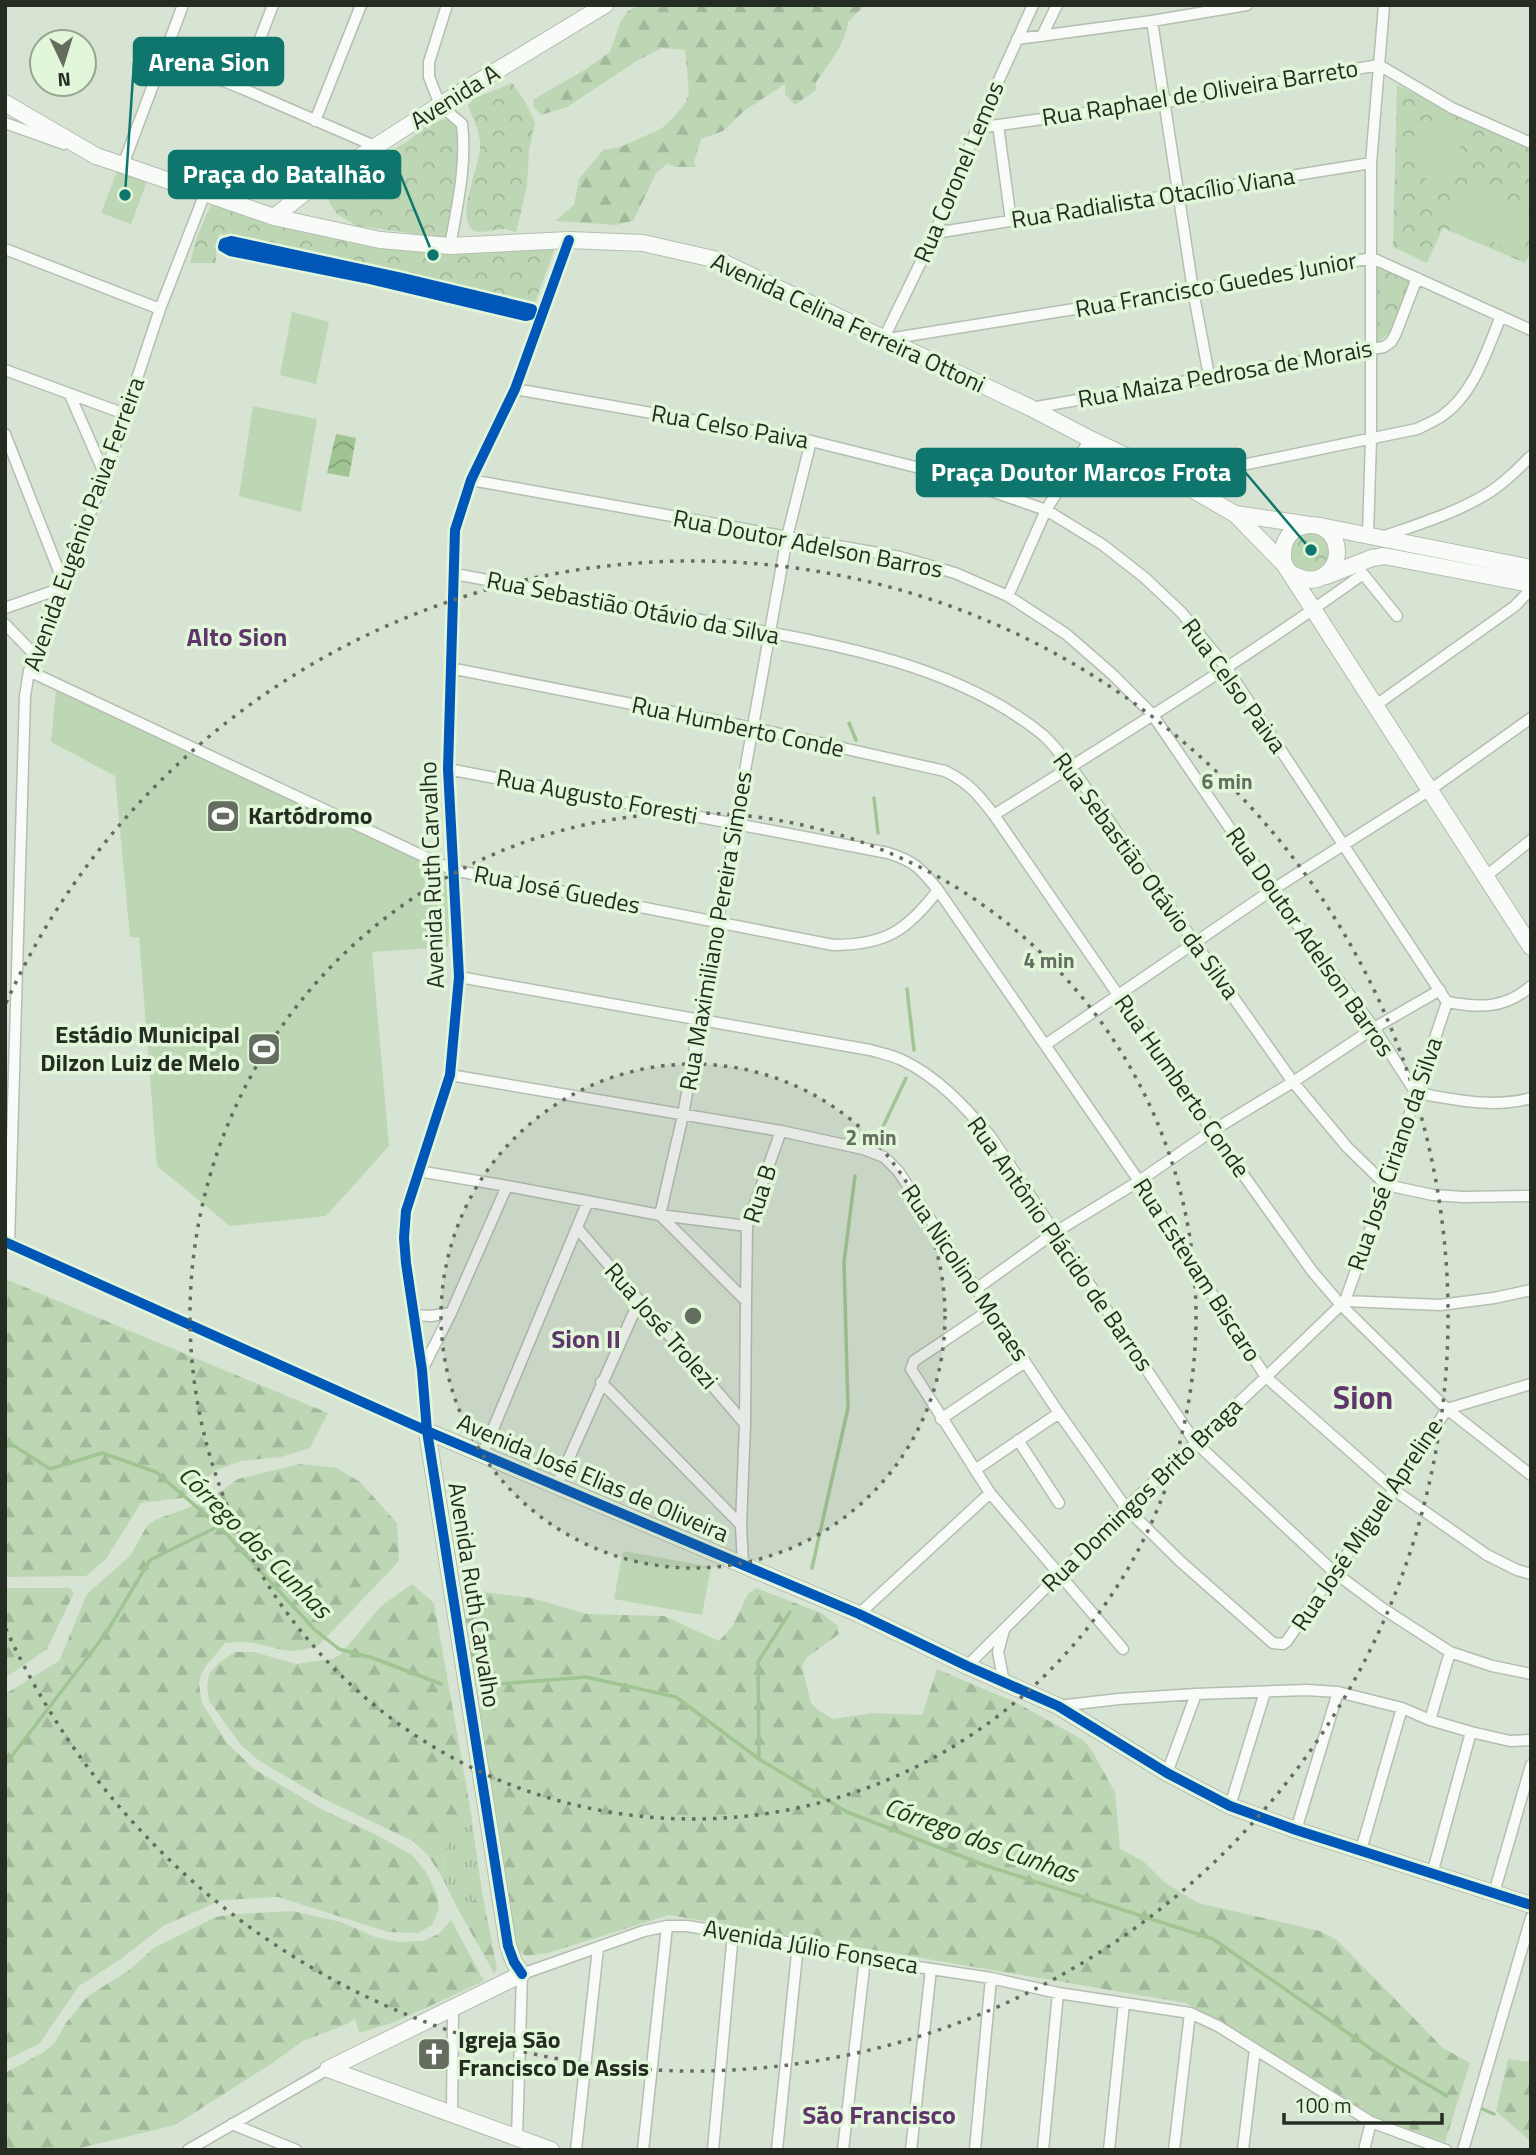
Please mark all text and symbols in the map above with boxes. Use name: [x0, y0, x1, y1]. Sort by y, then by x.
north arrow: [28, 28, 98, 98]
callout: Arena Sion: [134, 38, 283, 85]
text: Arena Sion: [148, 42, 270, 81]
street label: Rua Raphael de Oliveira Barreto: [1039, 49, 1360, 135]
street label: Avenida A: [403, 54, 506, 138]
text: N: [57, 66, 72, 95]
street label: Rua Coronel Lemos: [904, 75, 1013, 268]
callout: Praça do Batalhão: [169, 151, 400, 198]
text: Praça do Batalhão: [182, 154, 386, 193]
street label: Rua Radialista Otacílio Viana: [1009, 157, 1297, 237]
street label: Rua Francisco Guedes Junior: [1072, 242, 1359, 326]
street label: Avenida Celina Ferreira Ottoni: [706, 243, 991, 401]
street label: Rua Maiza Pedrosa de Morais: [1075, 329, 1375, 417]
street label: Avenida Eugênio Paiva Ferreira: [13, 372, 153, 676]
street label: Rua Celso Paiva: [649, 394, 812, 458]
callout: Praça Doutor Marcos Frota: [917, 449, 1245, 496]
text: Praça Doutor Marcos Frota: [931, 452, 1231, 491]
street label: Rua Doutor Adelson Barros: [670, 499, 946, 587]
street label: Rua Sebastião Otávio da Silva: [484, 561, 783, 653]
street label: Rua Celso Paiva: [1173, 610, 1296, 760]
district label: Alto Sion: [187, 617, 287, 656]
street label: Rua Humberto Conde: [629, 686, 848, 766]
street label: Rua Sebastião Otávio da Silva: [1045, 745, 1249, 1006]
street label: Rua Augusto Foresti: [493, 759, 701, 833]
street label: Avenida Ruth Carvalho: [409, 761, 453, 989]
text: 6 min: [1201, 765, 1253, 797]
street label: Rua Maximiliano Pereira Simoes: [669, 768, 761, 1093]
sports icon: Kartódromo: [204, 797, 242, 835]
place label: Kartódromo: [248, 797, 373, 833]
street label: Rua Doutor Adelson Barros: [1218, 819, 1404, 1064]
street label: Rua José Guedes: [471, 855, 643, 923]
text: 4 min: [1023, 944, 1075, 976]
street label: Rua Humberto Conde: [1106, 986, 1260, 1184]
place label: Estádio Municipal Dilzon Luiz de Melo: [40, 1016, 240, 1080]
sports icon: Estádio Municipal Dilzon Luiz de Melo: [245, 1030, 283, 1068]
street label: Rua José Ciriano da Silva: [1337, 1032, 1451, 1275]
street label: Rua Antônio Plácido de Barros: [959, 1108, 1163, 1378]
text: 2 min: [845, 1121, 897, 1153]
street label: Rua B: [733, 1160, 785, 1228]
street label: Rua Estevam Biscaro: [1125, 1170, 1271, 1368]
street label: Rua Nicolino Moraes: [893, 1176, 1039, 1368]
street label: Rua José Trolezi: [596, 1254, 727, 1397]
centre of rings: [681, 1304, 705, 1328]
district label: Sion II: [551, 1319, 621, 1358]
district label: Sion: [1333, 1373, 1393, 1421]
street label: Rua Domingos Brito Braga: [1033, 1389, 1250, 1600]
street label: Avenida José Elias de Oliveira: [452, 1403, 735, 1551]
street label: Rua José Miguel Apreline: [1282, 1411, 1451, 1638]
water label: Córrego dos Cunhas: [170, 1456, 342, 1629]
street label: Avenida Ruth Carvalho: [439, 1480, 511, 1710]
water label: Córrego dos Cunhas: [879, 1786, 1085, 1893]
street label: Avenida Júlio Fonseca: [701, 1909, 921, 1983]
place label: Igreja São Francisco De Assis: [458, 2021, 649, 2085]
church icon: Igreja São Francisco De Assis: [415, 2035, 453, 2073]
scale bar: [1284, 2082, 1442, 2126]
text: 100 m: [1294, 2089, 1351, 2121]
district label: São Francisco: [802, 2095, 956, 2134]

